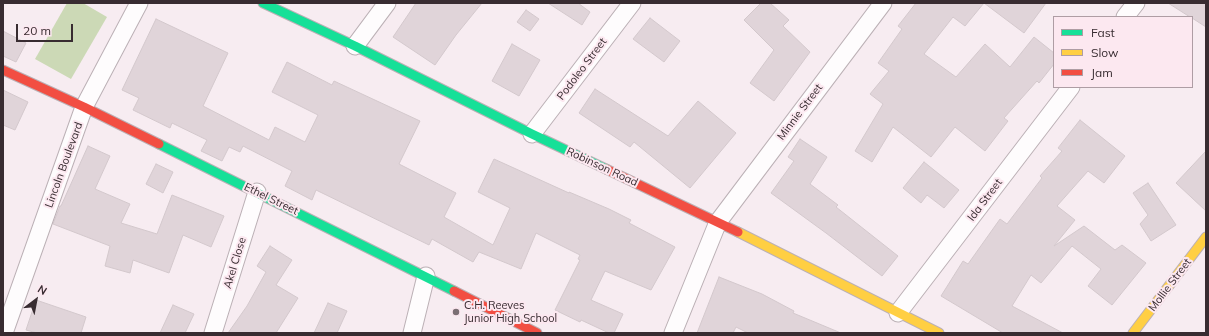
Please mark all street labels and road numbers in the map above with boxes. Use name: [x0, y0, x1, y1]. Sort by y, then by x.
street label: Podoleo Street: [554, 35, 610, 103]
street label: Minnie Street: [775, 81, 825, 143]
street label: Lincoln Boulevard: [42, 120, 86, 210]
street label: Robinson Road: [564, 145, 640, 189]
street label: Ida Street: [965, 176, 1005, 224]
street label: Ethel Street: [242, 180, 300, 218]
street label: Akel Close: [221, 236, 249, 290]
street label: Mollie Street: [1146, 256, 1194, 314]

